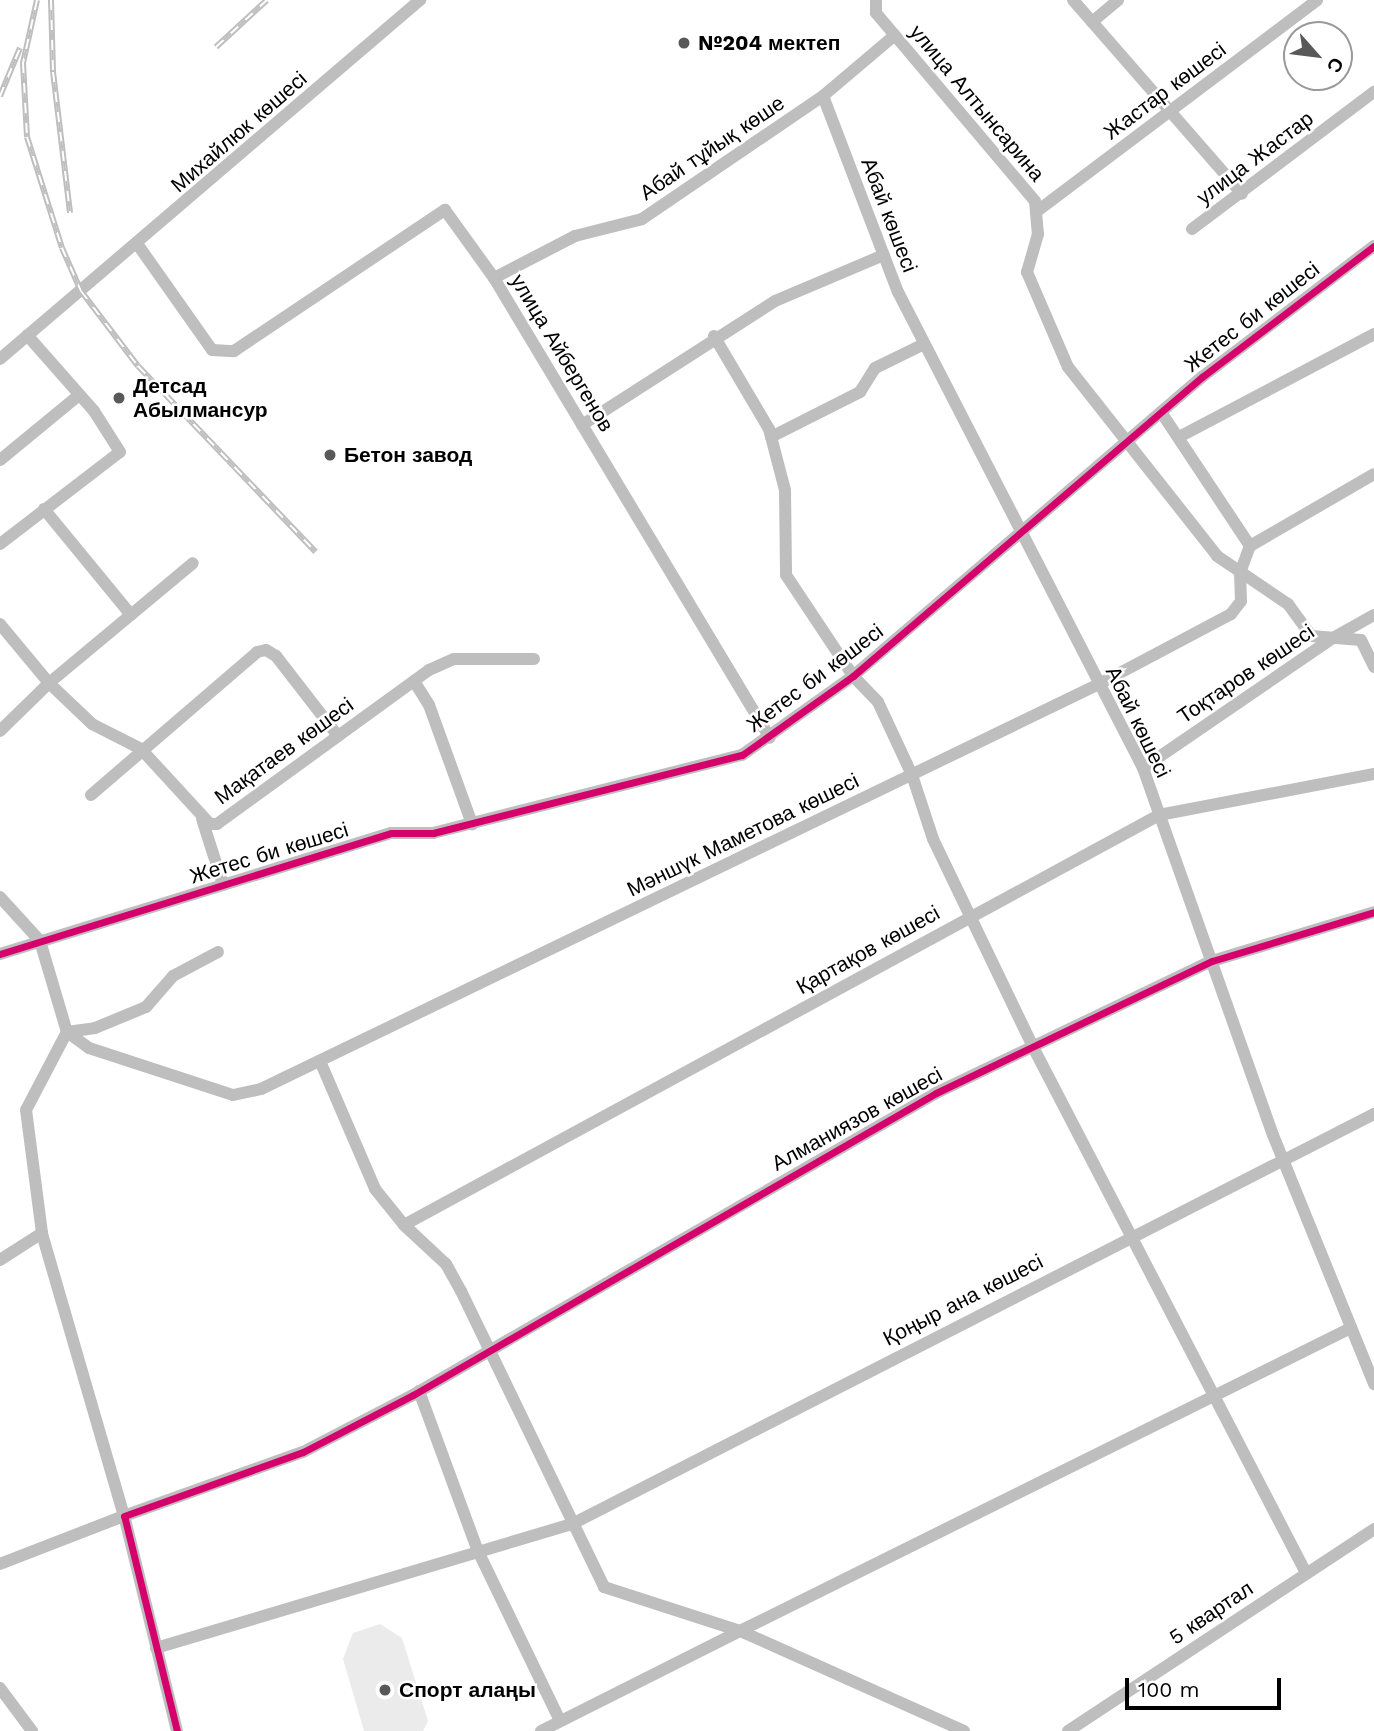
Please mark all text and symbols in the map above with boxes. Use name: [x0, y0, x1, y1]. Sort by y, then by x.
street label: улица Алтынсарина: [904, 20, 1050, 186]
north arrow: [1283, 21, 1353, 91]
place label: №204 мектеп: [698, 30, 840, 56]
marker: №204 мектеп: [676, 35, 692, 51]
street label: Жастар көшесі: [1099, 37, 1231, 145]
text: С: [1322, 54, 1349, 77]
street label: Михайлюк көшесі: [166, 66, 312, 198]
street label: Абай тұйық көше: [635, 90, 789, 206]
street label: улица Жастар: [1192, 106, 1318, 210]
street label: Абай көшесі: [856, 154, 922, 276]
street label: Жетес би көшесі: [1180, 256, 1324, 378]
street label: улица Айбергенов: [505, 270, 619, 436]
place label: Детсад Абылмансур: [133, 373, 268, 423]
marker: Детсад Абылмансур: [111, 390, 127, 406]
place label: Бетон завод: [344, 442, 472, 468]
marker: Бетон завод: [322, 447, 338, 463]
street label: Жетес би көшесі: [742, 618, 888, 738]
street label: Тоқтаров көшесі: [1173, 619, 1319, 729]
street label: Абай көшесі: [1100, 662, 1176, 782]
street label: Мақатаев көшесі: [210, 692, 358, 810]
street label: Мәншүк Маметова көшесі: [623, 768, 863, 902]
street label: Жетес би көшесі: [187, 817, 351, 889]
street label: Қартақов көшесі: [792, 900, 944, 1000]
street label: Алманиязов көшесі: [767, 1062, 947, 1176]
street label: Қоңыр ана көшесі: [879, 1249, 1047, 1351]
street label: 5 квартал: [1164, 1576, 1258, 1650]
scale bar: [1129, 1664, 1285, 1708]
place label: Спорт алаңы: [399, 1677, 536, 1703]
text: 100 m: [1138, 1677, 1200, 1702]
marker: Спорт алаңы: [377, 1682, 393, 1698]

